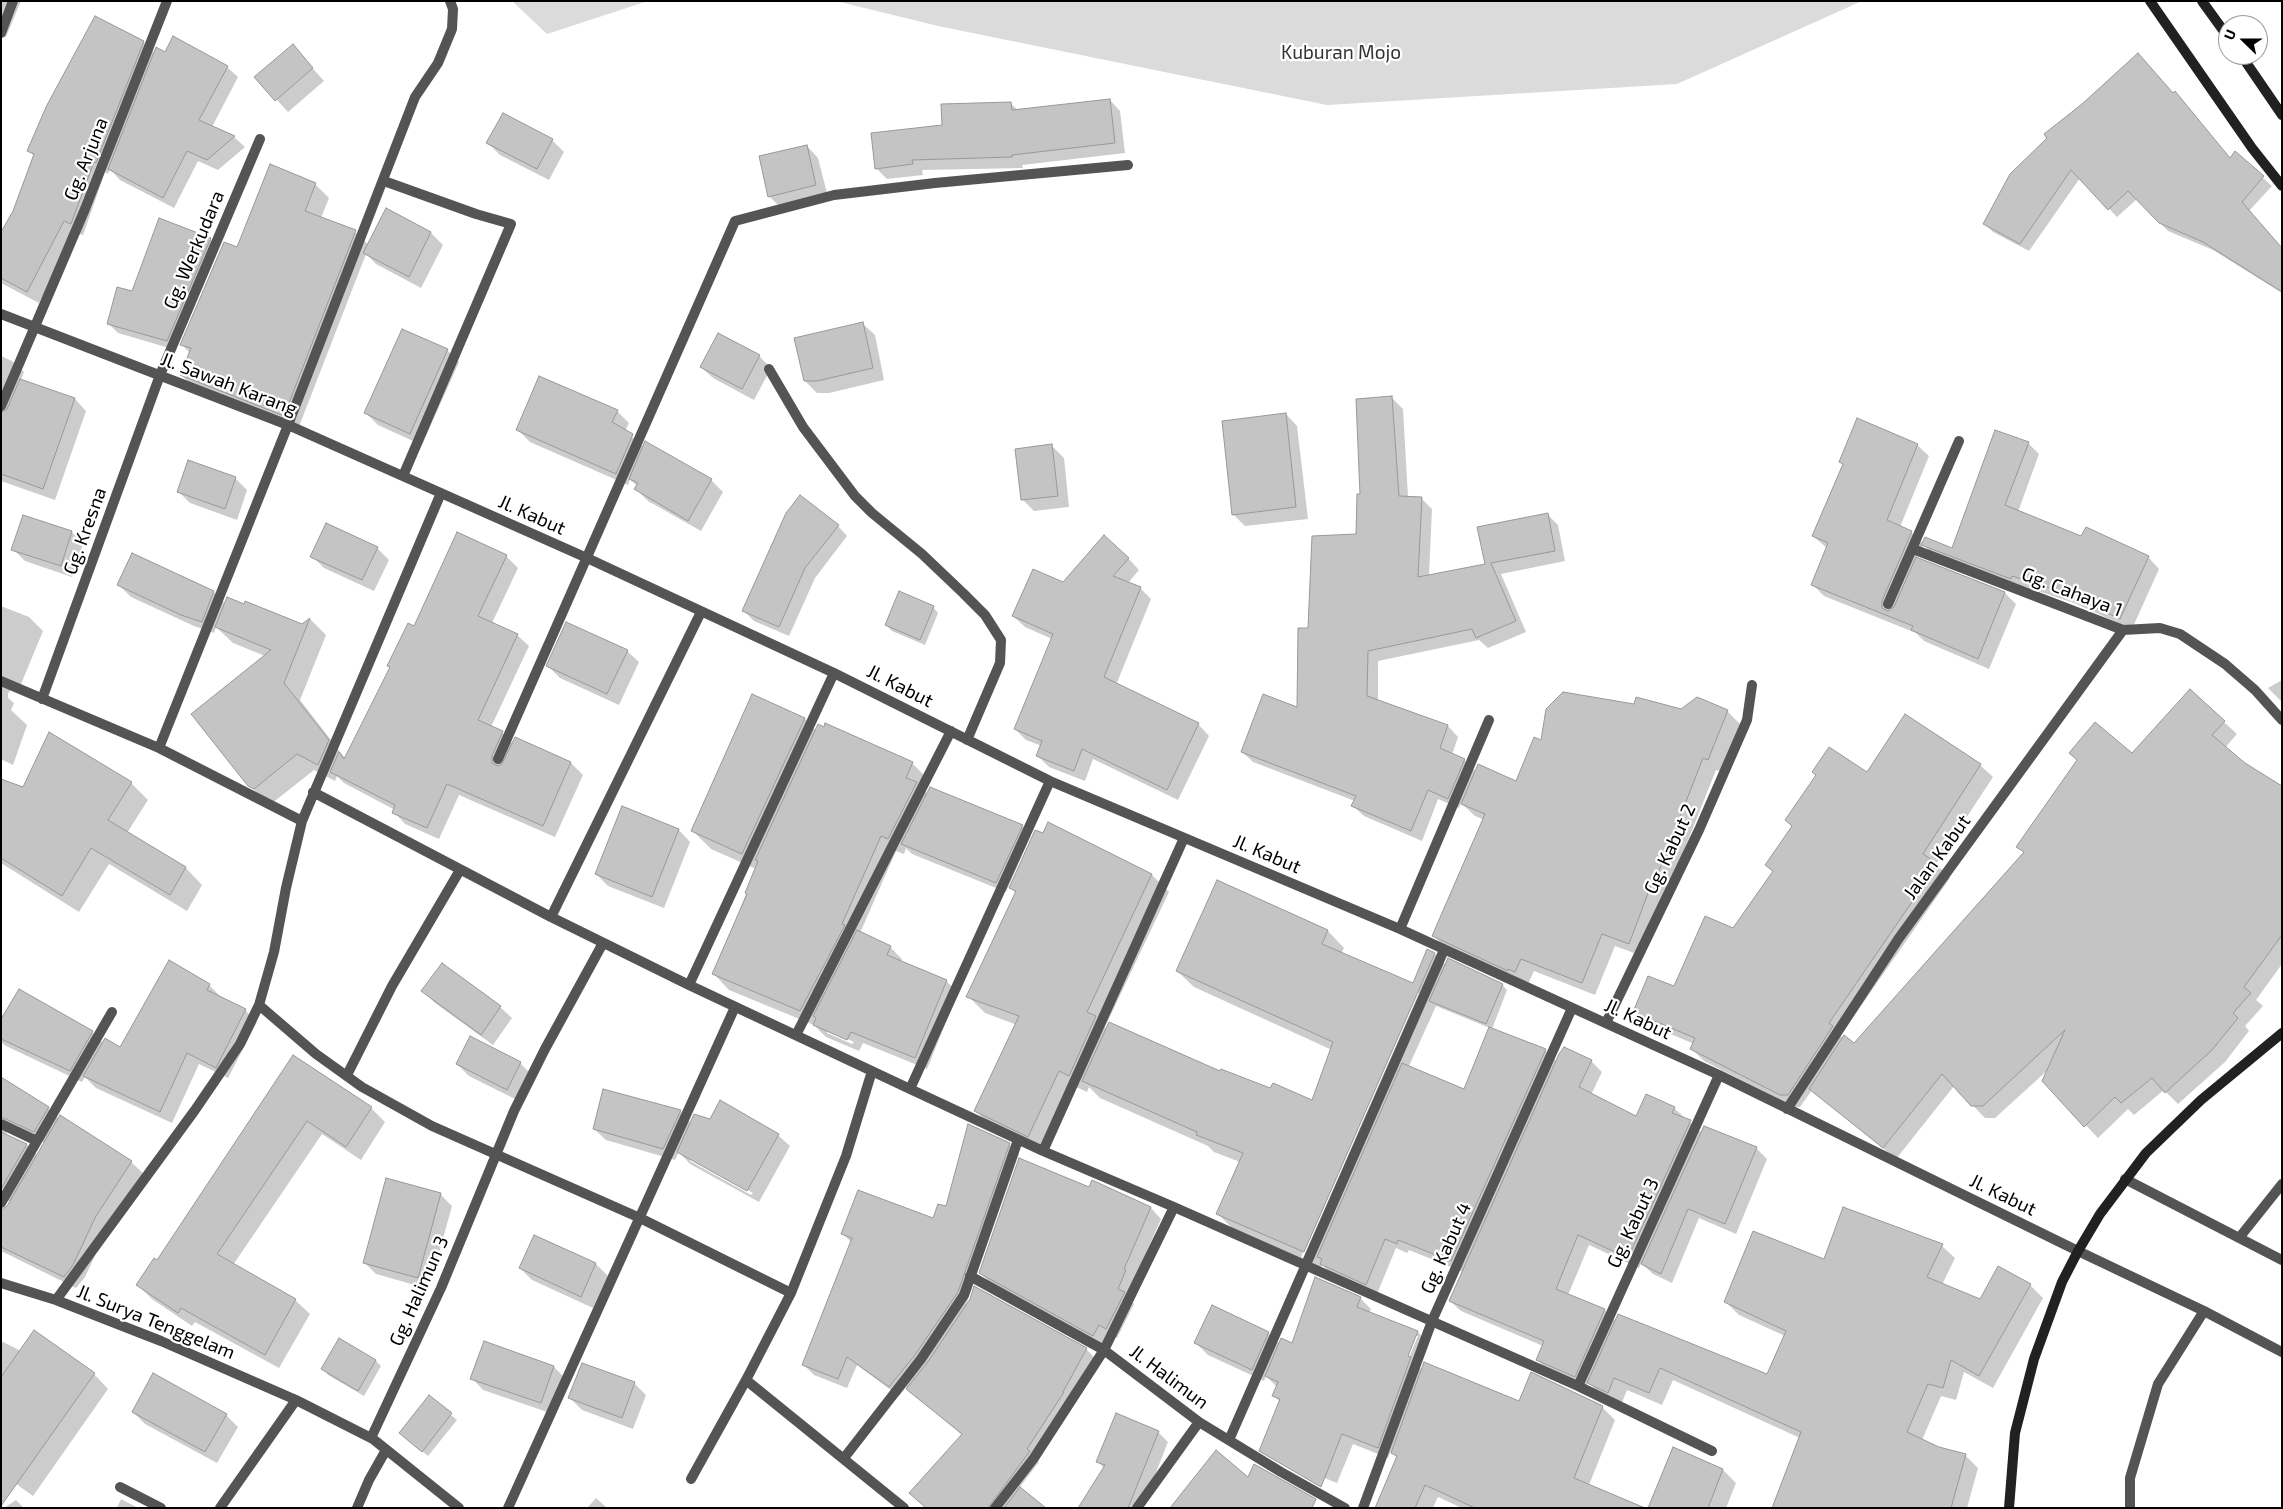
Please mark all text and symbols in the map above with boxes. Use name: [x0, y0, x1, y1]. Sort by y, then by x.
north arrow: [2218, 15, 2268, 65]
text: U: [2220, 27, 2239, 42]
park label: Kuburan Mojo: [1281, 42, 1401, 64]
street label: Gg. Arjuna: [59, 114, 113, 204]
street label: Gg. Werkudara: [159, 187, 229, 313]
street label: Jl. Sawah Karang: [157, 347, 301, 421]
street label: Gg. Kresna: [59, 484, 111, 578]
street label: Jl. Kabut: [495, 490, 569, 540]
street label: Gg. Cahaya 1: [2018, 562, 2126, 622]
street label: Jl. Kabut: [863, 660, 937, 712]
street label: Gg. Kabut 2: [1639, 800, 1701, 898]
street label: Jalan Kabut: [1899, 810, 1975, 904]
street label: Jl. Kabut: [1230, 830, 1304, 878]
street label: Jl. Kabut: [1601, 994, 1675, 1044]
street label: Jl. Kabut: [1966, 1169, 2040, 1221]
street label: Gg. Kabut 3: [1602, 1174, 1664, 1272]
street label: Gg. Kabut 4: [1416, 1199, 1476, 1297]
street label: Gg. Halimun 3: [385, 1233, 453, 1349]
street label: Jl. Surya Tenggelam: [74, 1280, 238, 1364]
street label: Jl. Halimun: [1125, 1340, 1213, 1414]

